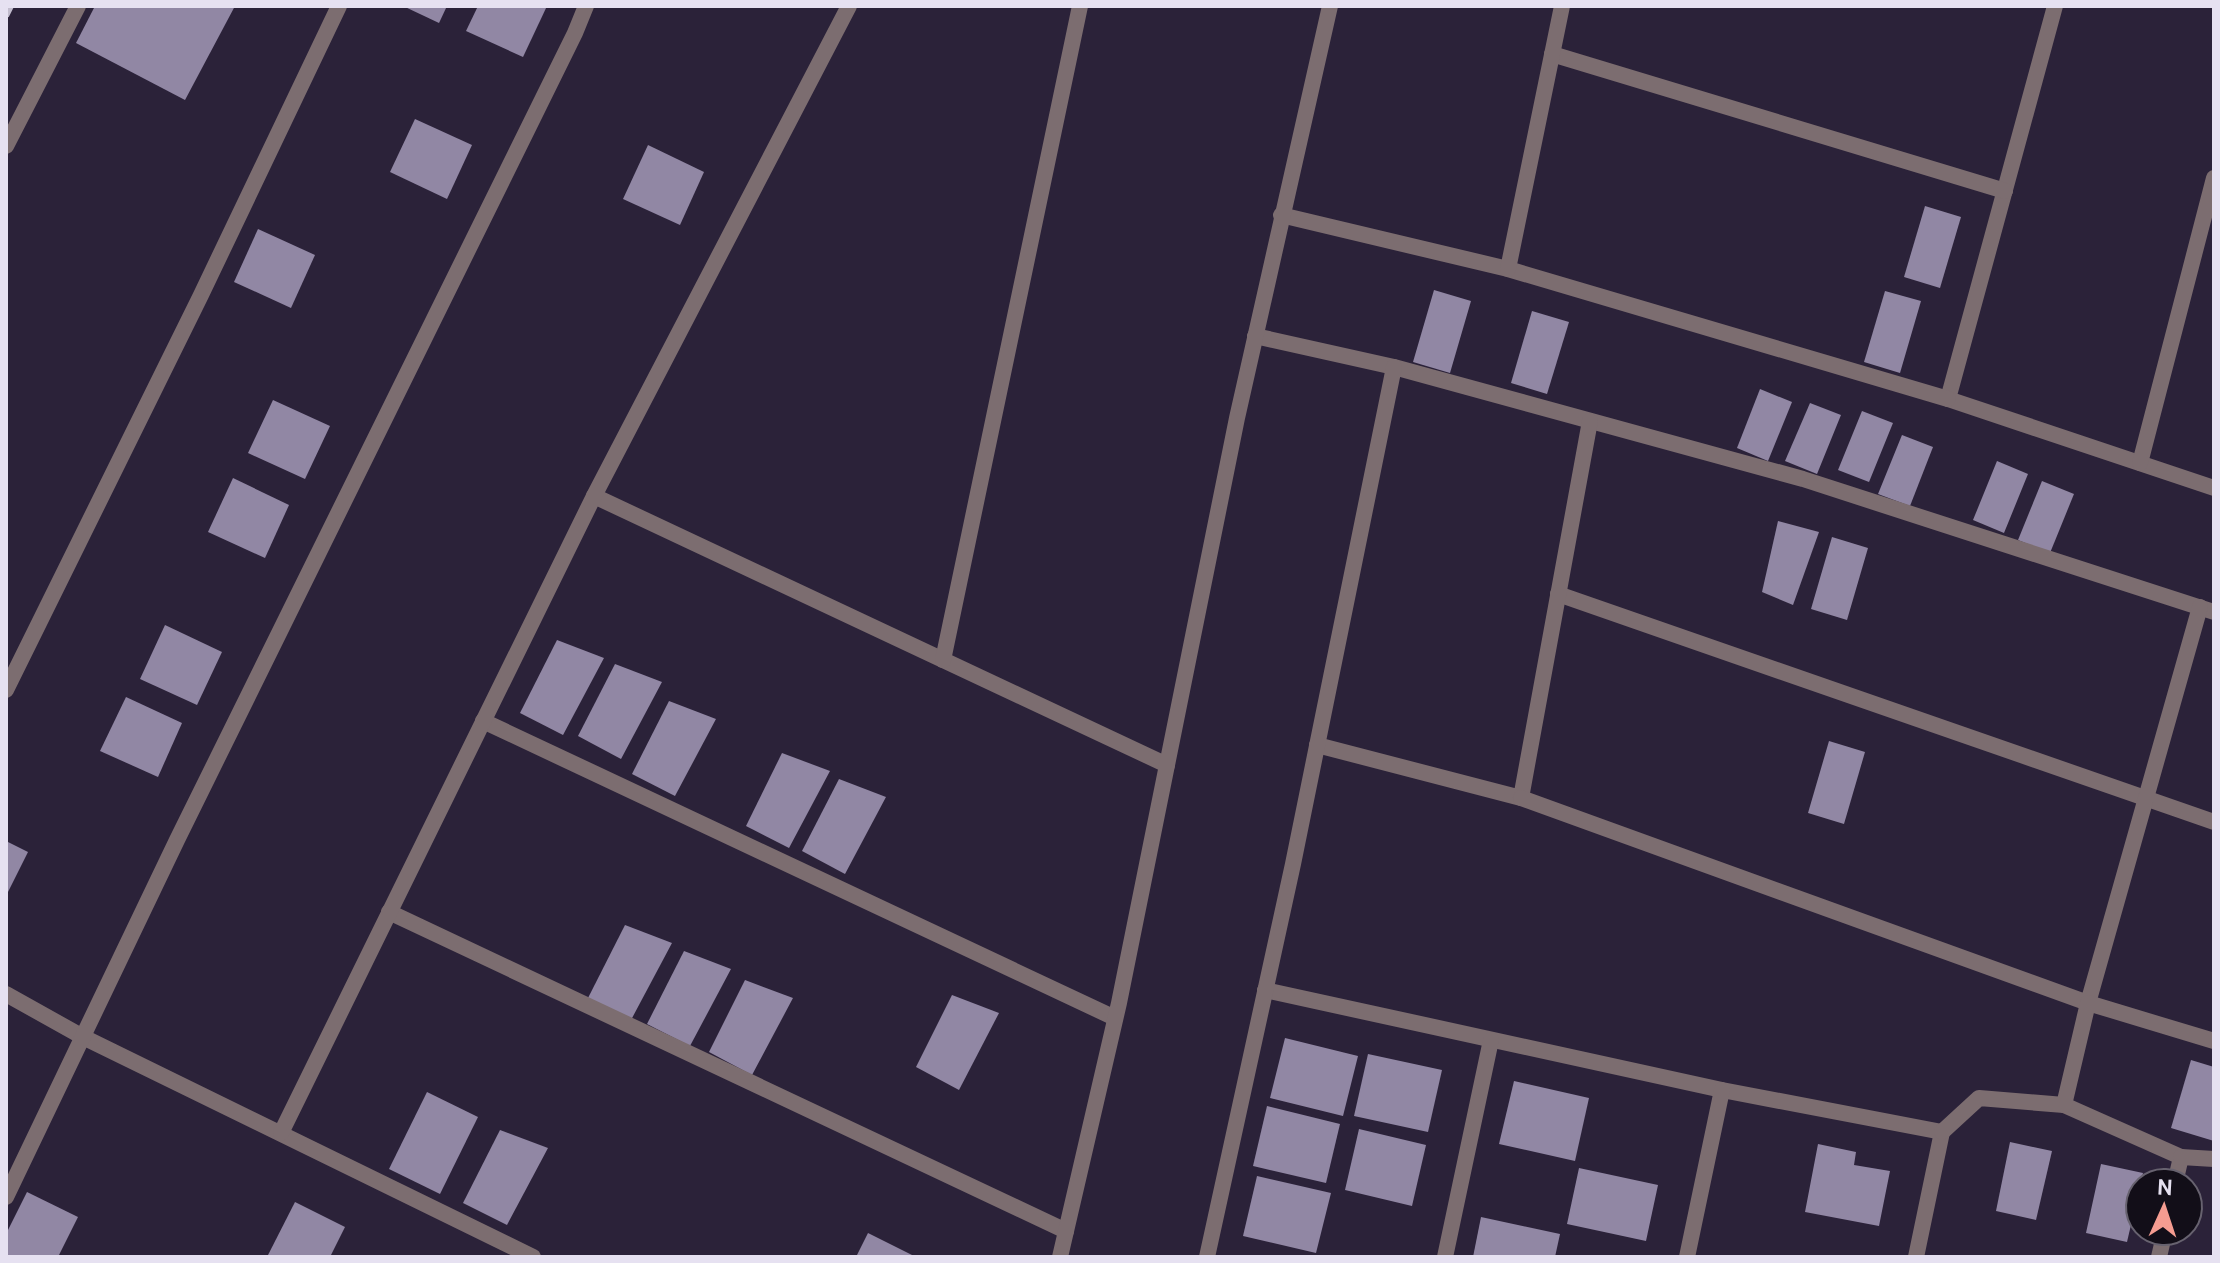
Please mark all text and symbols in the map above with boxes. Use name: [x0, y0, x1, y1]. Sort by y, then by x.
north arrow: [2124, 1167, 2204, 1247]
text: N: [2157, 1174, 2173, 1201]

